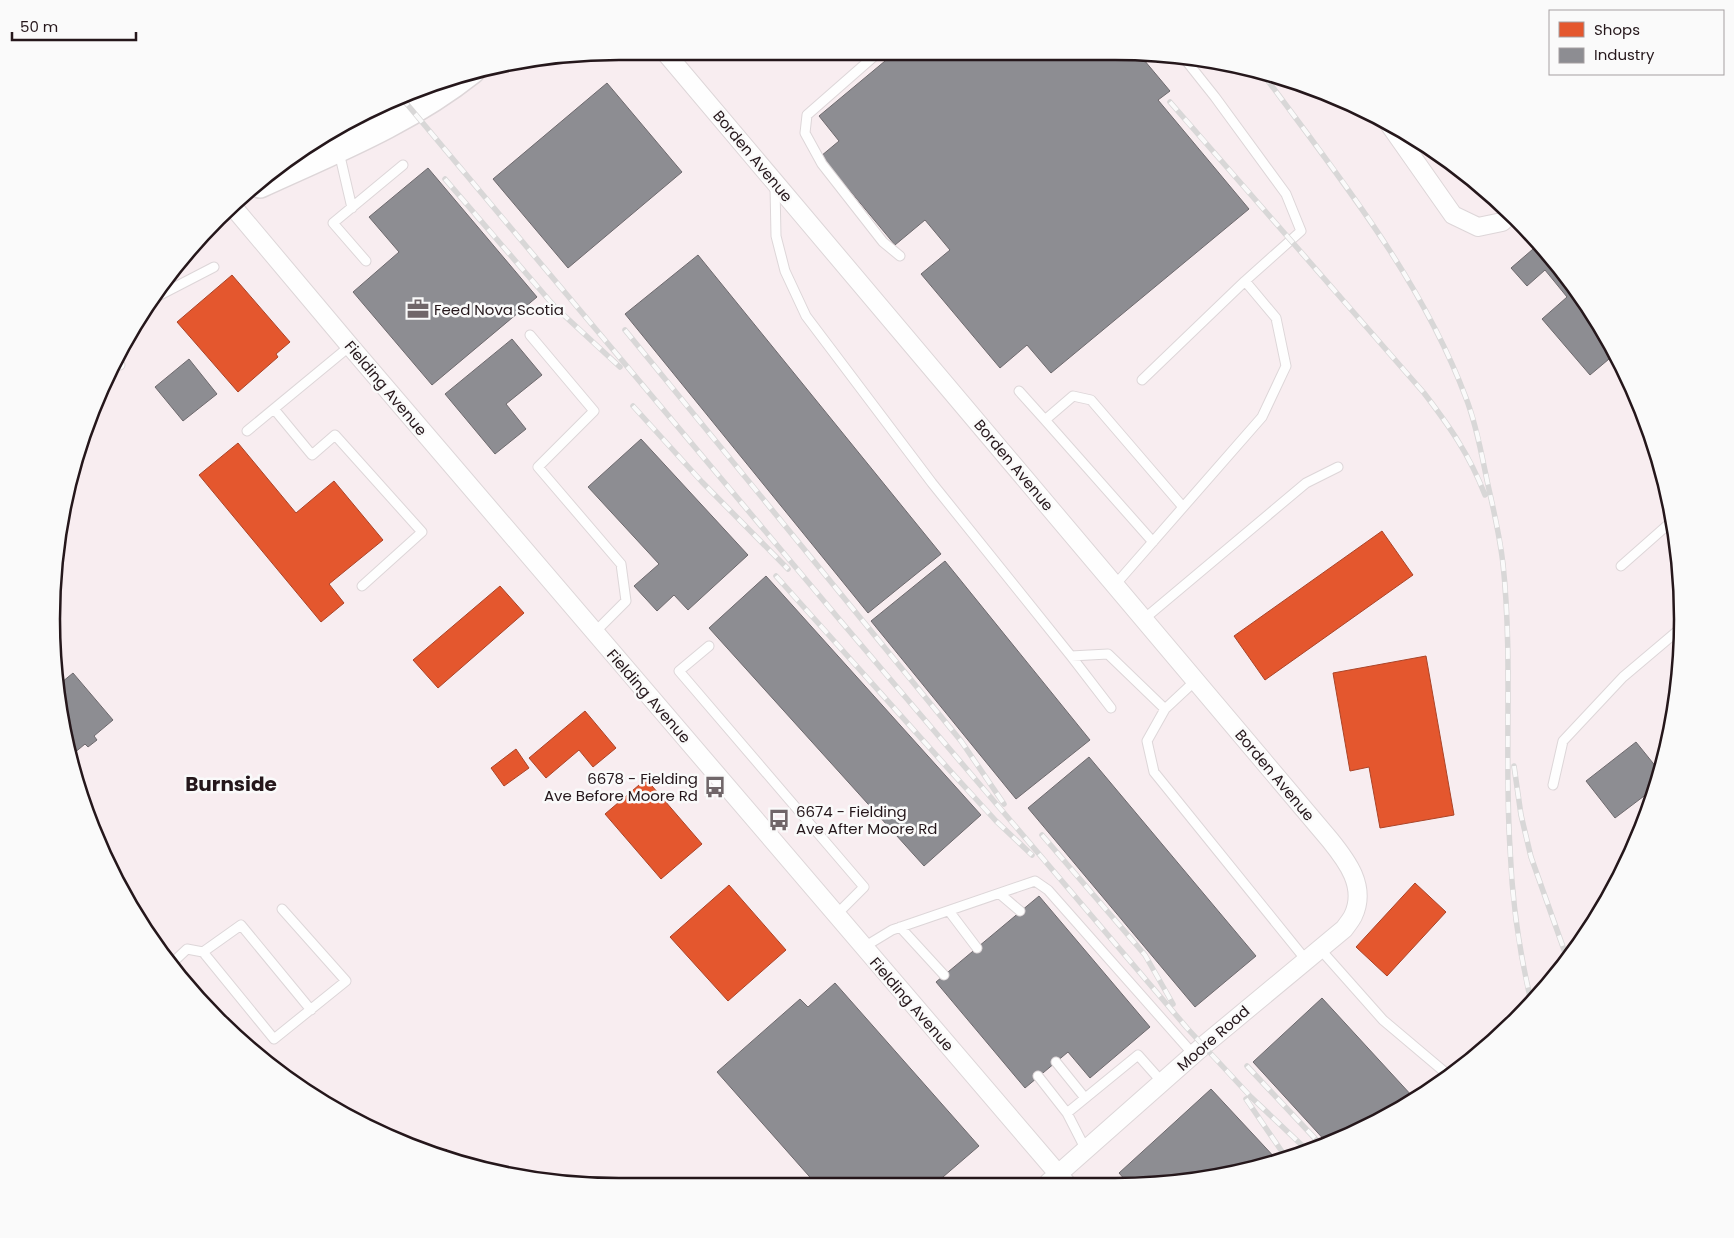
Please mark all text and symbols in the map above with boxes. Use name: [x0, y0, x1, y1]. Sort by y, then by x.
scale bar: [12, 10, 136, 42]
legend: [1549, 10, 1724, 75]
text: 50 m: [20, 16, 58, 37]
text: Shops: [1594, 19, 1640, 40]
text: Industry: [1594, 44, 1655, 65]
street label: Borden Avenue: [708, 106, 798, 206]
office icon: Feed Nova Scotia: [405, 296, 431, 322]
place label: Feed Nova Scotia: [434, 299, 564, 320]
street label: Fielding Avenue: [340, 336, 432, 440]
street label: Borden Avenue: [969, 415, 1059, 515]
street label: Fielding Avenue: [602, 645, 696, 747]
street label: Borden Avenue: [1230, 725, 1320, 825]
place label: 6678 - Fielding Ave Before Moore Rd: [544, 768, 698, 806]
district label: Burnside: [185, 770, 277, 798]
bus stop icon: 6678 - Fielding Ave Before Moore Rd: [702, 774, 728, 800]
place label: 6674 - Fielding Ave After Moore Rd: [796, 801, 938, 839]
bus stop icon: 6674 - Fielding Ave After Moore Rd: [766, 807, 792, 833]
street label: Fielding Avenue: [865, 953, 959, 1055]
street label: Moore Road: [1172, 1001, 1254, 1075]

